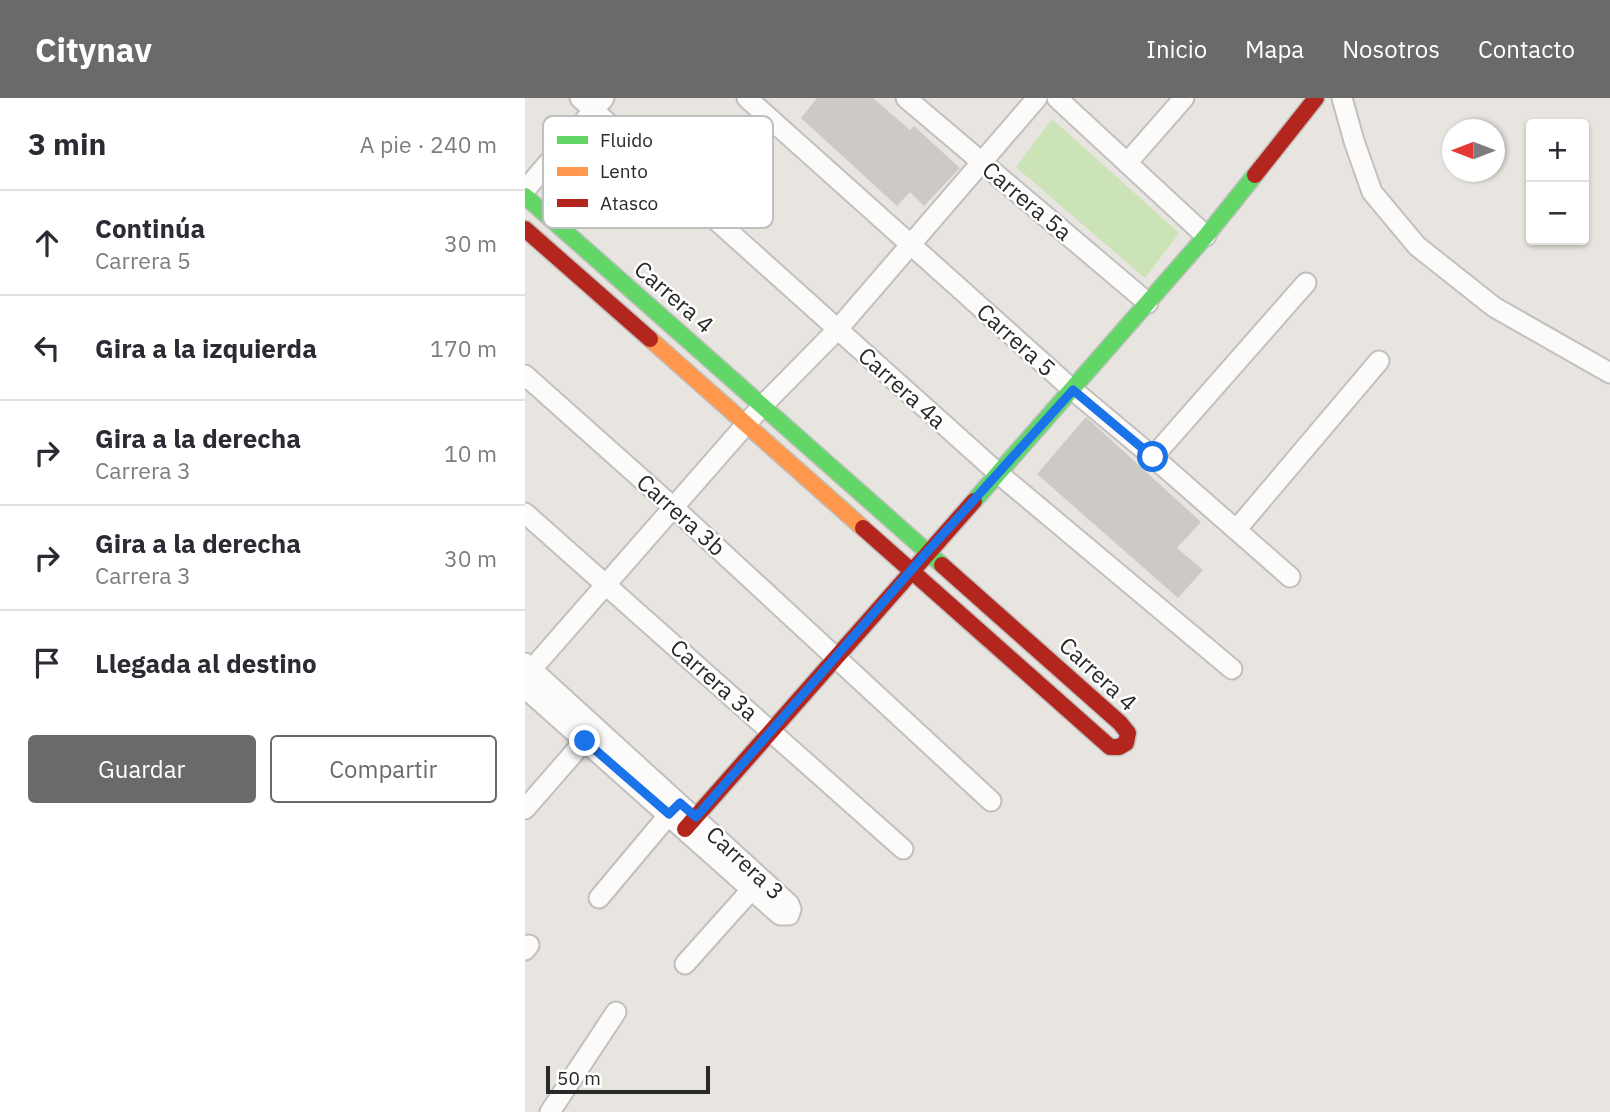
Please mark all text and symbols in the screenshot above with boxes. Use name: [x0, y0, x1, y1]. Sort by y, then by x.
text: Citynav: [35, 28, 152, 71]
text: Inicio: [1146, 33, 1207, 65]
text: Mapa: [1245, 33, 1304, 65]
text: Nosotros: [1342, 33, 1440, 65]
text: Contacto: [1478, 33, 1575, 65]
legend: [543, 116, 773, 228]
north arrow: [1442, 119, 1505, 182]
map controls: [1526, 119, 1589, 245]
button: +: [1526, 119, 1589, 182]
text: 3 min: [28, 124, 106, 163]
text: Fluido: [600, 128, 653, 152]
text: A pie · 240 m: [360, 129, 497, 159]
street label: Carrera 5a: [977, 154, 1079, 246]
text: Lento: [600, 159, 648, 183]
button: −: [1526, 182, 1589, 245]
text: Atasco: [600, 191, 658, 215]
text: Continúa: [95, 211, 205, 245]
icon: ahead: [28, 224, 66, 262]
text: 30 m: [444, 228, 497, 258]
text: Carrera 5: [95, 245, 191, 275]
street label: Carrera 4: [629, 253, 721, 339]
street label: Carrera 5: [971, 296, 1062, 382]
icon: left: [28, 329, 66, 367]
text: Gira a la izquierda: [95, 331, 317, 365]
text: 170 m: [430, 333, 497, 363]
street label: Carrera 4a: [852, 340, 953, 435]
text: Gira a la derecha: [95, 421, 301, 455]
icon: right: [28, 434, 66, 472]
text: 10 m: [444, 438, 497, 468]
route start: [1137, 441, 1168, 472]
text: Carrera 3: [95, 455, 191, 485]
street label: Carrera 3b: [631, 467, 732, 562]
text: Gira a la derecha: [95, 526, 301, 560]
icon: right: [28, 539, 66, 577]
text: 30 m: [444, 543, 497, 573]
text: Carrera 3: [95, 560, 191, 590]
street label: Carrera 4: [1053, 630, 1144, 717]
street label: Carrera 3a: [664, 632, 765, 727]
icon: arrive: [28, 644, 66, 682]
text: Llegada al destino: [95, 646, 317, 680]
route end: [569, 725, 600, 756]
button: Guardar: [28, 735, 256, 803]
button: Compartir: [270, 735, 497, 803]
street label: Carrera 3: [700, 819, 791, 906]
scale bar: [546, 1063, 711, 1095]
text: 50 m: [557, 1066, 601, 1090]

